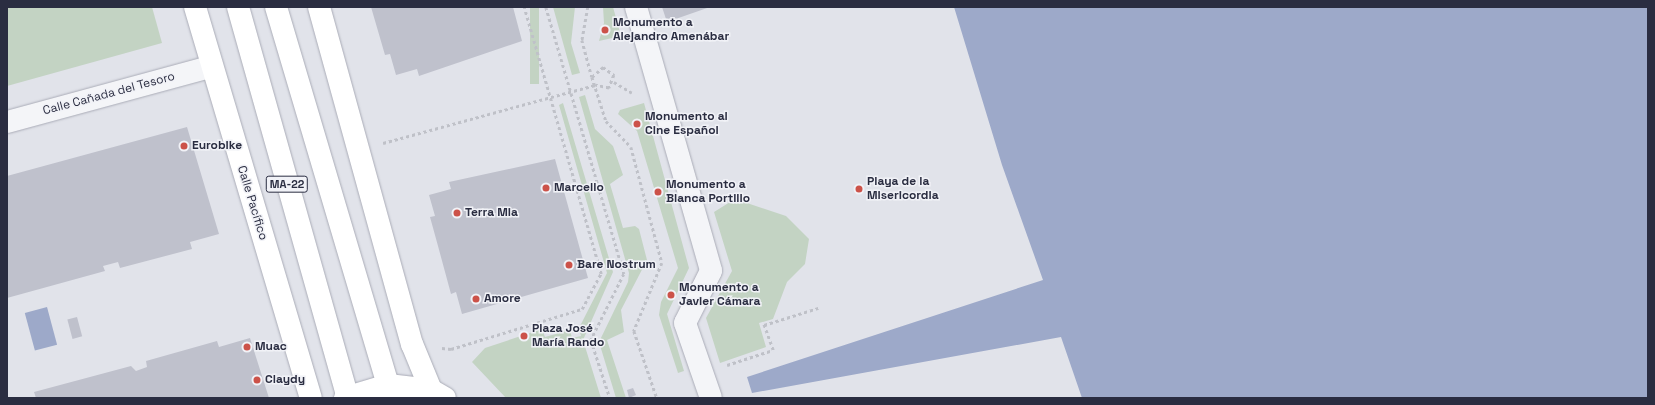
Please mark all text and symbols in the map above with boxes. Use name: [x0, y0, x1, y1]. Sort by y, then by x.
place label: Monumento a Alejandro Amenábar: [613, 16, 729, 44]
marker: Monumento a Alejandro Amenábar: [600, 25, 610, 35]
street label: Calle Cañada del Tesoro: [41, 69, 177, 119]
place label: Monumento al Cine Español: [645, 110, 728, 138]
marker: Monumento al Cine Español: [632, 119, 642, 129]
place label: Eurobike: [192, 139, 242, 153]
marker: Eurobike: [179, 141, 189, 151]
street label: Calle Pacífico: [234, 164, 270, 242]
road number: MA-22: [265, 175, 309, 193]
place label: Playa de la Misericordia: [867, 175, 939, 203]
place label: Monumento a Blanca Portillo: [666, 178, 750, 206]
place label: Marcello: [554, 181, 604, 195]
marker: Marcello: [541, 183, 551, 193]
marker: Playa de la Misericordia: [854, 184, 864, 194]
marker: Monumento a Blanca Portillo: [653, 187, 663, 197]
place label: Terra Mia: [465, 206, 518, 220]
marker: Terra Mia: [452, 208, 462, 218]
place label: Bare Nostrum: [577, 258, 656, 272]
marker: Bare Nostrum: [564, 260, 574, 270]
place label: Monumento a Javier Cámara: [679, 281, 760, 309]
marker: Monumento a Javier Cámara: [666, 290, 676, 300]
place label: Amore: [484, 292, 521, 306]
marker: Amore: [471, 294, 481, 304]
place label: Plaza José María Rando: [532, 322, 604, 350]
marker: Plaza José María Rando: [519, 331, 529, 341]
place label: Muac: [255, 340, 287, 354]
marker: Muac: [242, 342, 252, 352]
place label: Claydy: [265, 373, 305, 387]
marker: Claydy: [252, 375, 262, 385]

